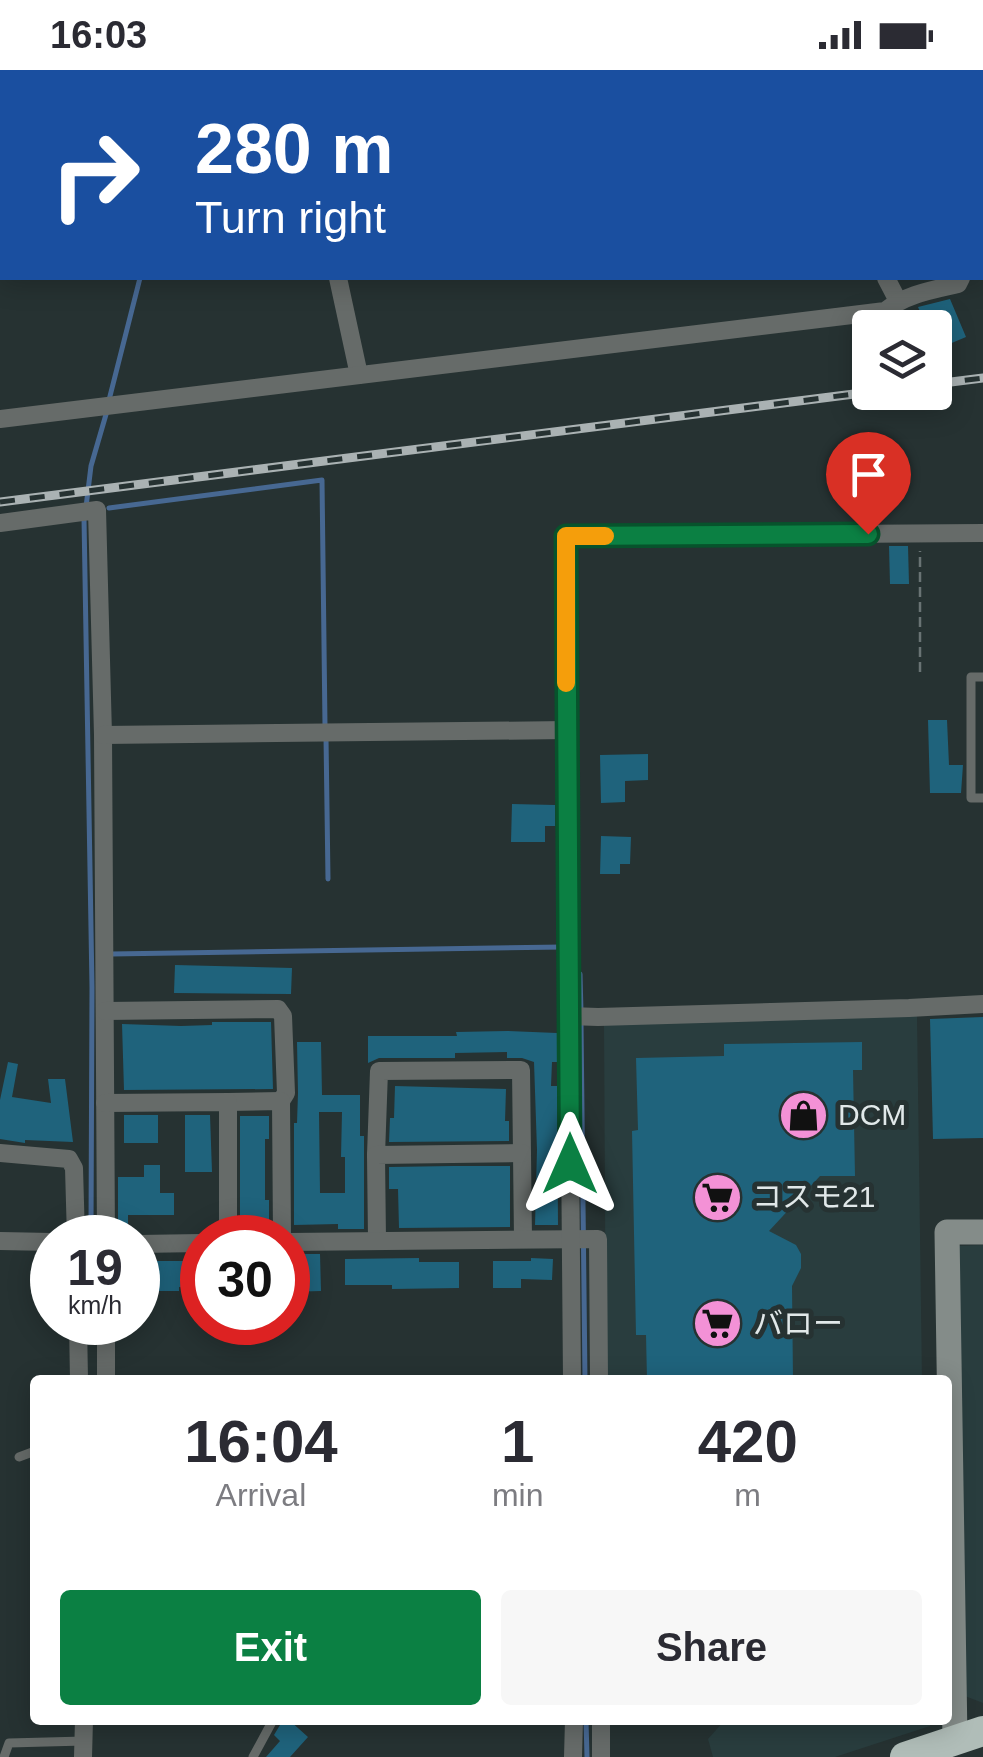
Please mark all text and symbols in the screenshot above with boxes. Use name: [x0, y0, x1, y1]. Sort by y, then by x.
text: 16:03: [50, 14, 147, 56]
icon: right: [30, 110, 160, 240]
text: 280 m: [195, 110, 393, 188]
text: Turn right: [195, 192, 386, 243]
map controls: [852, 310, 952, 410]
button: layers: [852, 310, 952, 410]
pin: [826, 432, 911, 535]
icon: arrive: [841, 447, 896, 502]
shop icon: DCM: [777, 1089, 829, 1141]
place label: DCM: [838, 1098, 906, 1131]
position arrow: [518, 1112, 622, 1216]
supermarket icon: コスモ21: [691, 1171, 743, 1223]
place label: コスモ21: [752, 1180, 875, 1213]
speed limit sign: 30: [180, 1215, 310, 1345]
text: 19: [67, 1240, 123, 1296]
text: km/h: [68, 1291, 122, 1319]
supermarket icon: バロー: [692, 1298, 744, 1350]
place label: バロー: [753, 1307, 843, 1340]
text: 16:04: [184, 1408, 338, 1475]
text: 1: [501, 1408, 534, 1475]
text: 420: [698, 1408, 798, 1475]
text: Arrival: [216, 1477, 306, 1513]
text: min: [492, 1477, 543, 1513]
text: m: [734, 1477, 761, 1513]
button: Exit: [60, 1590, 481, 1705]
button: Share: [501, 1590, 922, 1705]

